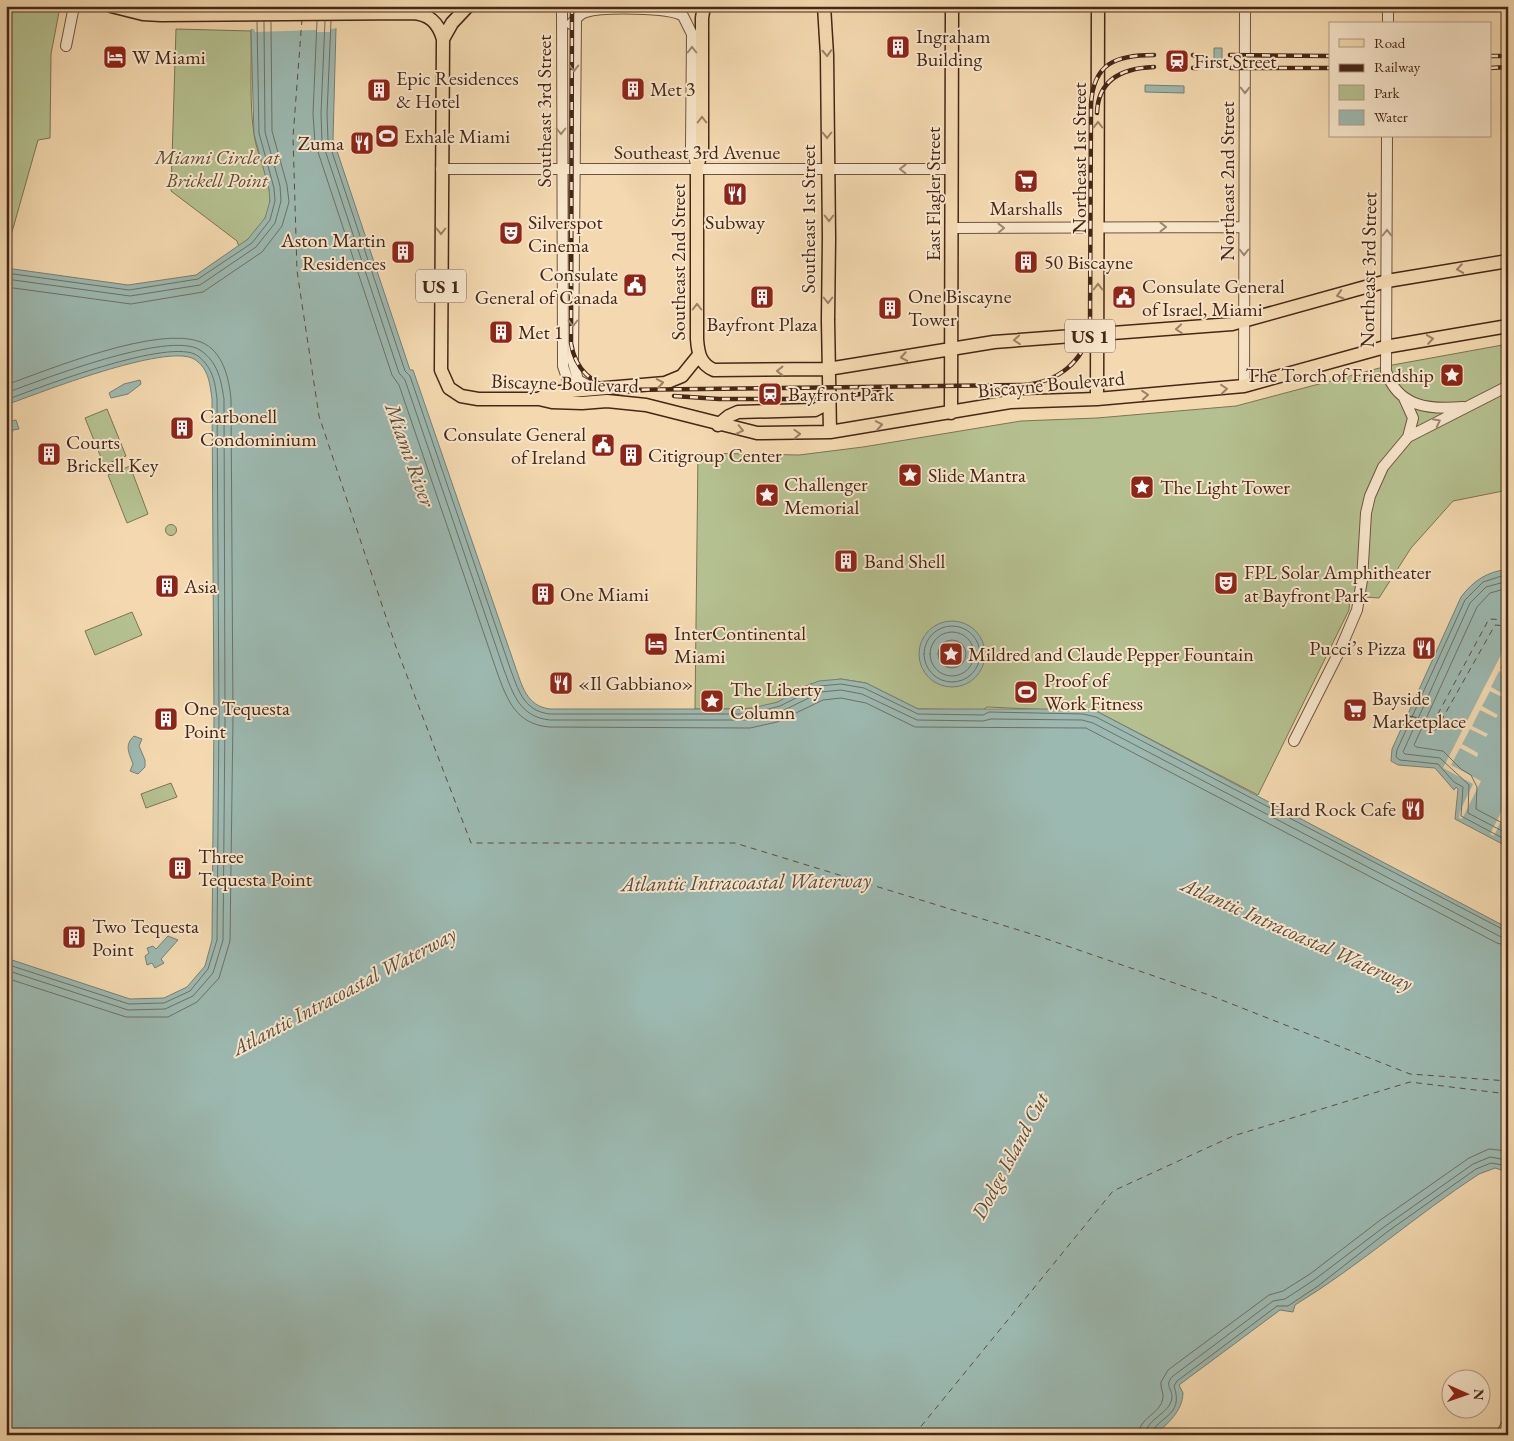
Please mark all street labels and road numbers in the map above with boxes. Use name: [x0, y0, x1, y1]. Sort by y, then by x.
street label: Southeast 3rd Street: [531, 34, 557, 188]
street label: Northeast 1st Street: [1066, 81, 1092, 234]
street label: Northeast 2nd Street: [1214, 100, 1240, 261]
street label: East Flagler Street: [920, 126, 946, 261]
street label: Southeast 3rd Avenue: [614, 139, 781, 165]
street label: Southeast 1st Street: [795, 144, 821, 294]
street label: Southeast 2nd Street: [665, 183, 691, 341]
street label: Northeast 3rd Street: [1354, 191, 1382, 348]
road number: US 1: [416, 270, 466, 302]
road number: US 1: [1065, 320, 1115, 352]
street label: Biscayne Boulevard: [976, 365, 1127, 403]
street label: Biscayne Boulevard: [491, 367, 640, 399]

